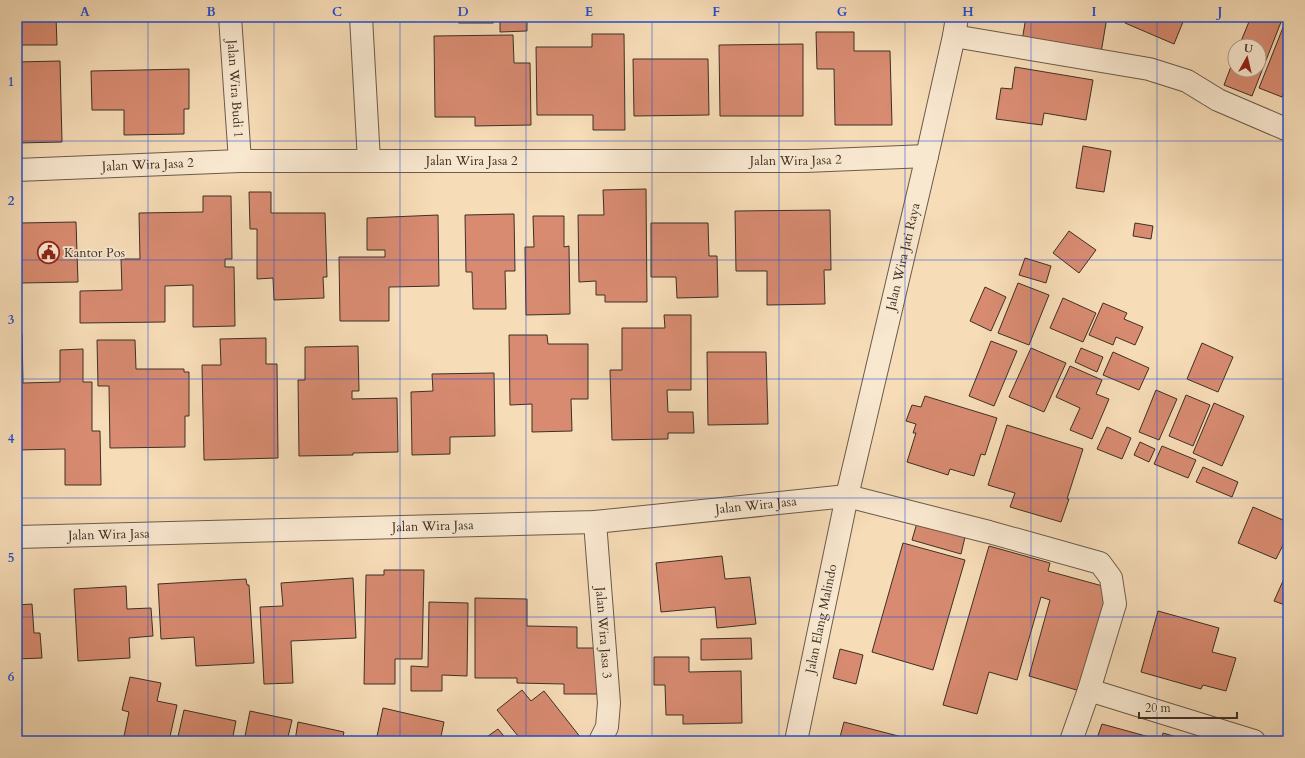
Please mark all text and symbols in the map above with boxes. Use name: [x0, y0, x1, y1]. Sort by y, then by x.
text: A: [80, 3, 90, 21]
text: B: [206, 3, 216, 21]
text: C: [332, 3, 342, 21]
text: D: [457, 3, 469, 21]
text: E: [585, 3, 593, 21]
text: F: [712, 3, 720, 21]
text: G: [837, 3, 848, 21]
text: H: [962, 3, 974, 21]
text: I: [1091, 3, 1097, 21]
text: J: [1216, 3, 1223, 21]
street label: Jalan Wira Budi 1: [222, 37, 247, 139]
north arrow: [1227, 38, 1267, 78]
text: U: [1243, 41, 1254, 57]
text: 1: [8, 73, 14, 91]
street label: Jalan Wira Jasa 2: [748, 150, 842, 170]
street label: Jalan Wira Jasa 2: [424, 152, 518, 170]
street label: Jalan Wira Jasa 2: [100, 154, 195, 176]
text: 2: [8, 192, 15, 210]
street label: Jalan Wira Jati Raya: [881, 201, 925, 314]
public building icon: Kantor Pos: [35, 240, 61, 266]
place label: Kantor Pos: [64, 244, 125, 262]
text: 3: [8, 311, 15, 329]
text: 4: [8, 430, 15, 448]
street label: Jalan Wira Jasa: [712, 492, 798, 519]
street label: Jalan Wira Jasa: [390, 516, 474, 536]
street label: Jalan Wira Jasa: [66, 525, 150, 545]
text: 5: [8, 549, 14, 567]
street label: Jalan Elang Malindo: [801, 562, 842, 677]
street label: Jalan Wira Jasa 3: [591, 584, 616, 679]
text: 6: [8, 668, 15, 686]
scale bar: [1139, 694, 1237, 720]
text: 20 m: [1145, 700, 1172, 716]

